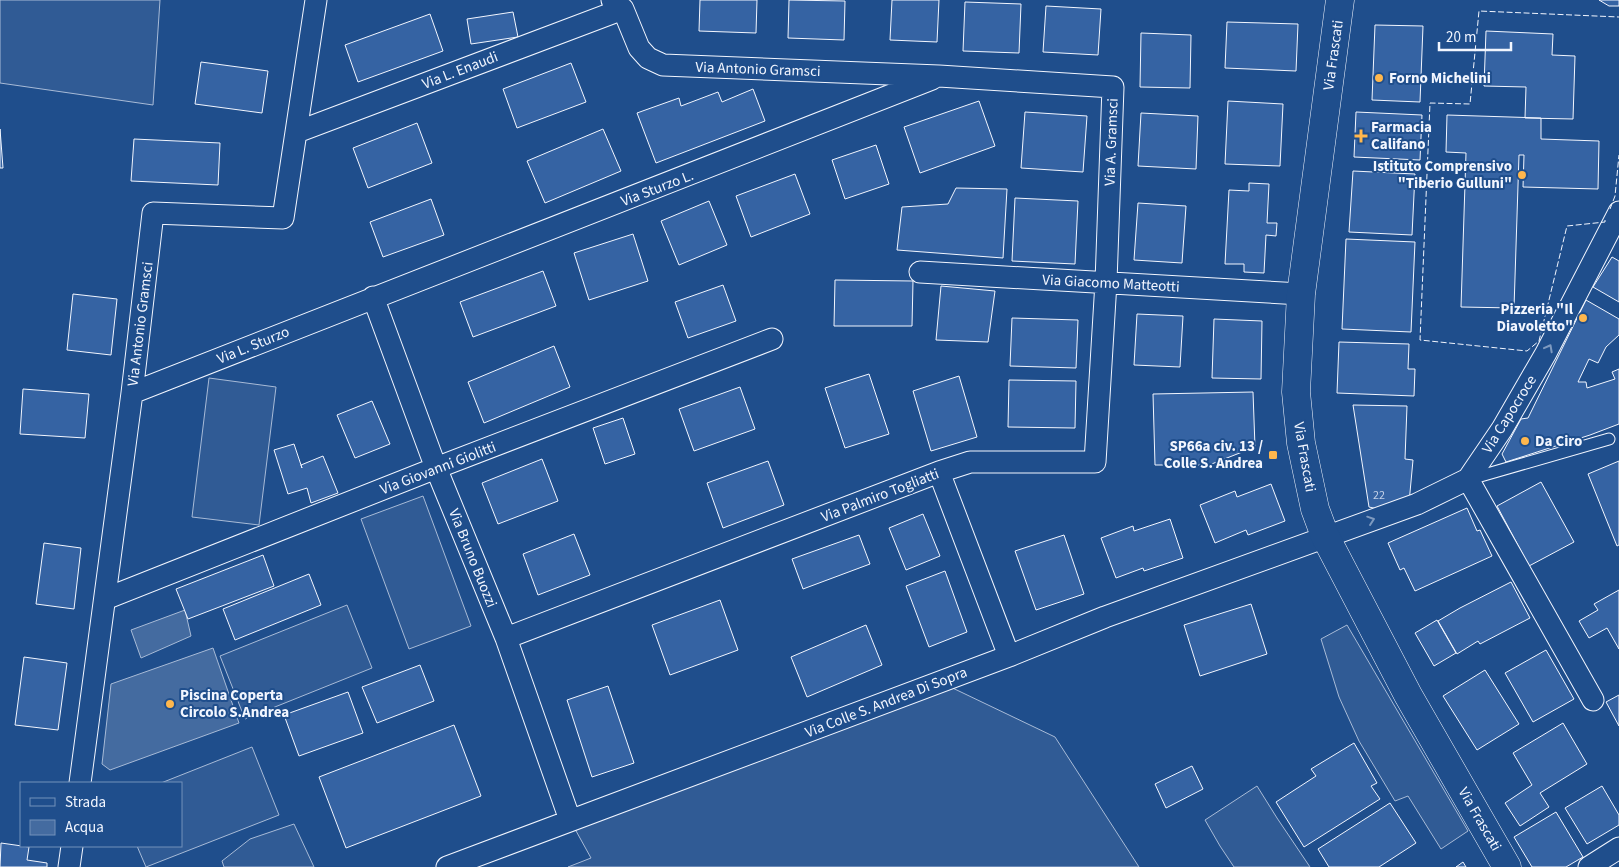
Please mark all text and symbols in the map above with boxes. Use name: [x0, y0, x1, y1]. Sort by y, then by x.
street label: Via Frascati: [1318, 19, 1349, 91]
scale bar: [1439, 20, 1512, 52]
text: 20 m: [1446, 27, 1476, 48]
street label: Via L. Enaudi: [419, 46, 501, 95]
street label: Via Antonio Gramsci: [695, 57, 821, 82]
place label: Forno Michelini: [1389, 68, 1491, 89]
marker: Forno Michelini: [1373, 72, 1385, 84]
street label: Via A. Gramsci: [1099, 98, 1124, 186]
place label: Farmacia Califano: [1371, 117, 1432, 155]
marker: Farmacia Califano: [1355, 130, 1367, 142]
place label: Istituto Comprensivo "Tiberio Gulluni": [1373, 156, 1512, 194]
street label: Via Sturzo L.: [618, 165, 697, 212]
marker: Istituto Comprensivo "Tiberio Gulluni": [1516, 169, 1528, 181]
street label: Via Antonio Gramsci: [122, 261, 159, 388]
street label: Via Giacomo Matteotti: [1042, 269, 1180, 298]
place label: Pizzeria "Il Diavoletto": [1496, 299, 1574, 337]
marker: Pizzeria "Il Diavoletto": [1577, 312, 1589, 324]
street label: Via L. Sturzo: [214, 321, 293, 370]
one-way arrow: [1542, 345, 1552, 354]
street label: Via Capocroce: [1477, 371, 1542, 457]
street label: Via Frascati: [1288, 421, 1321, 494]
place label: Da Ciro: [1535, 431, 1582, 452]
marker: Da Ciro: [1519, 435, 1531, 447]
place label: SP66a civ. 13 / Colle S. Andrea: [1164, 436, 1263, 474]
street label: Via Giovanni Giolitti: [377, 437, 499, 500]
marker: SP66a civ. 13 / Colle S. Andrea: [1267, 449, 1279, 461]
street label: Via Palmiro Togliatti: [818, 463, 942, 528]
house number: 22: [1373, 487, 1385, 504]
street label: Via Bruno Buozzi: [443, 506, 502, 611]
one-way arrow: [1367, 516, 1375, 526]
street label: Via Colle S. Andrea Di Sopra: [802, 662, 970, 743]
place label: Piscina Coperta Circolo S.Andrea: [180, 685, 289, 723]
marker: Piscina Coperta Circolo S.Andrea: [164, 698, 176, 710]
legend: [20, 782, 182, 847]
street label: Via Frascati: [1453, 783, 1506, 855]
text: Strada: [65, 792, 106, 813]
text: Acqua: [65, 817, 104, 838]

